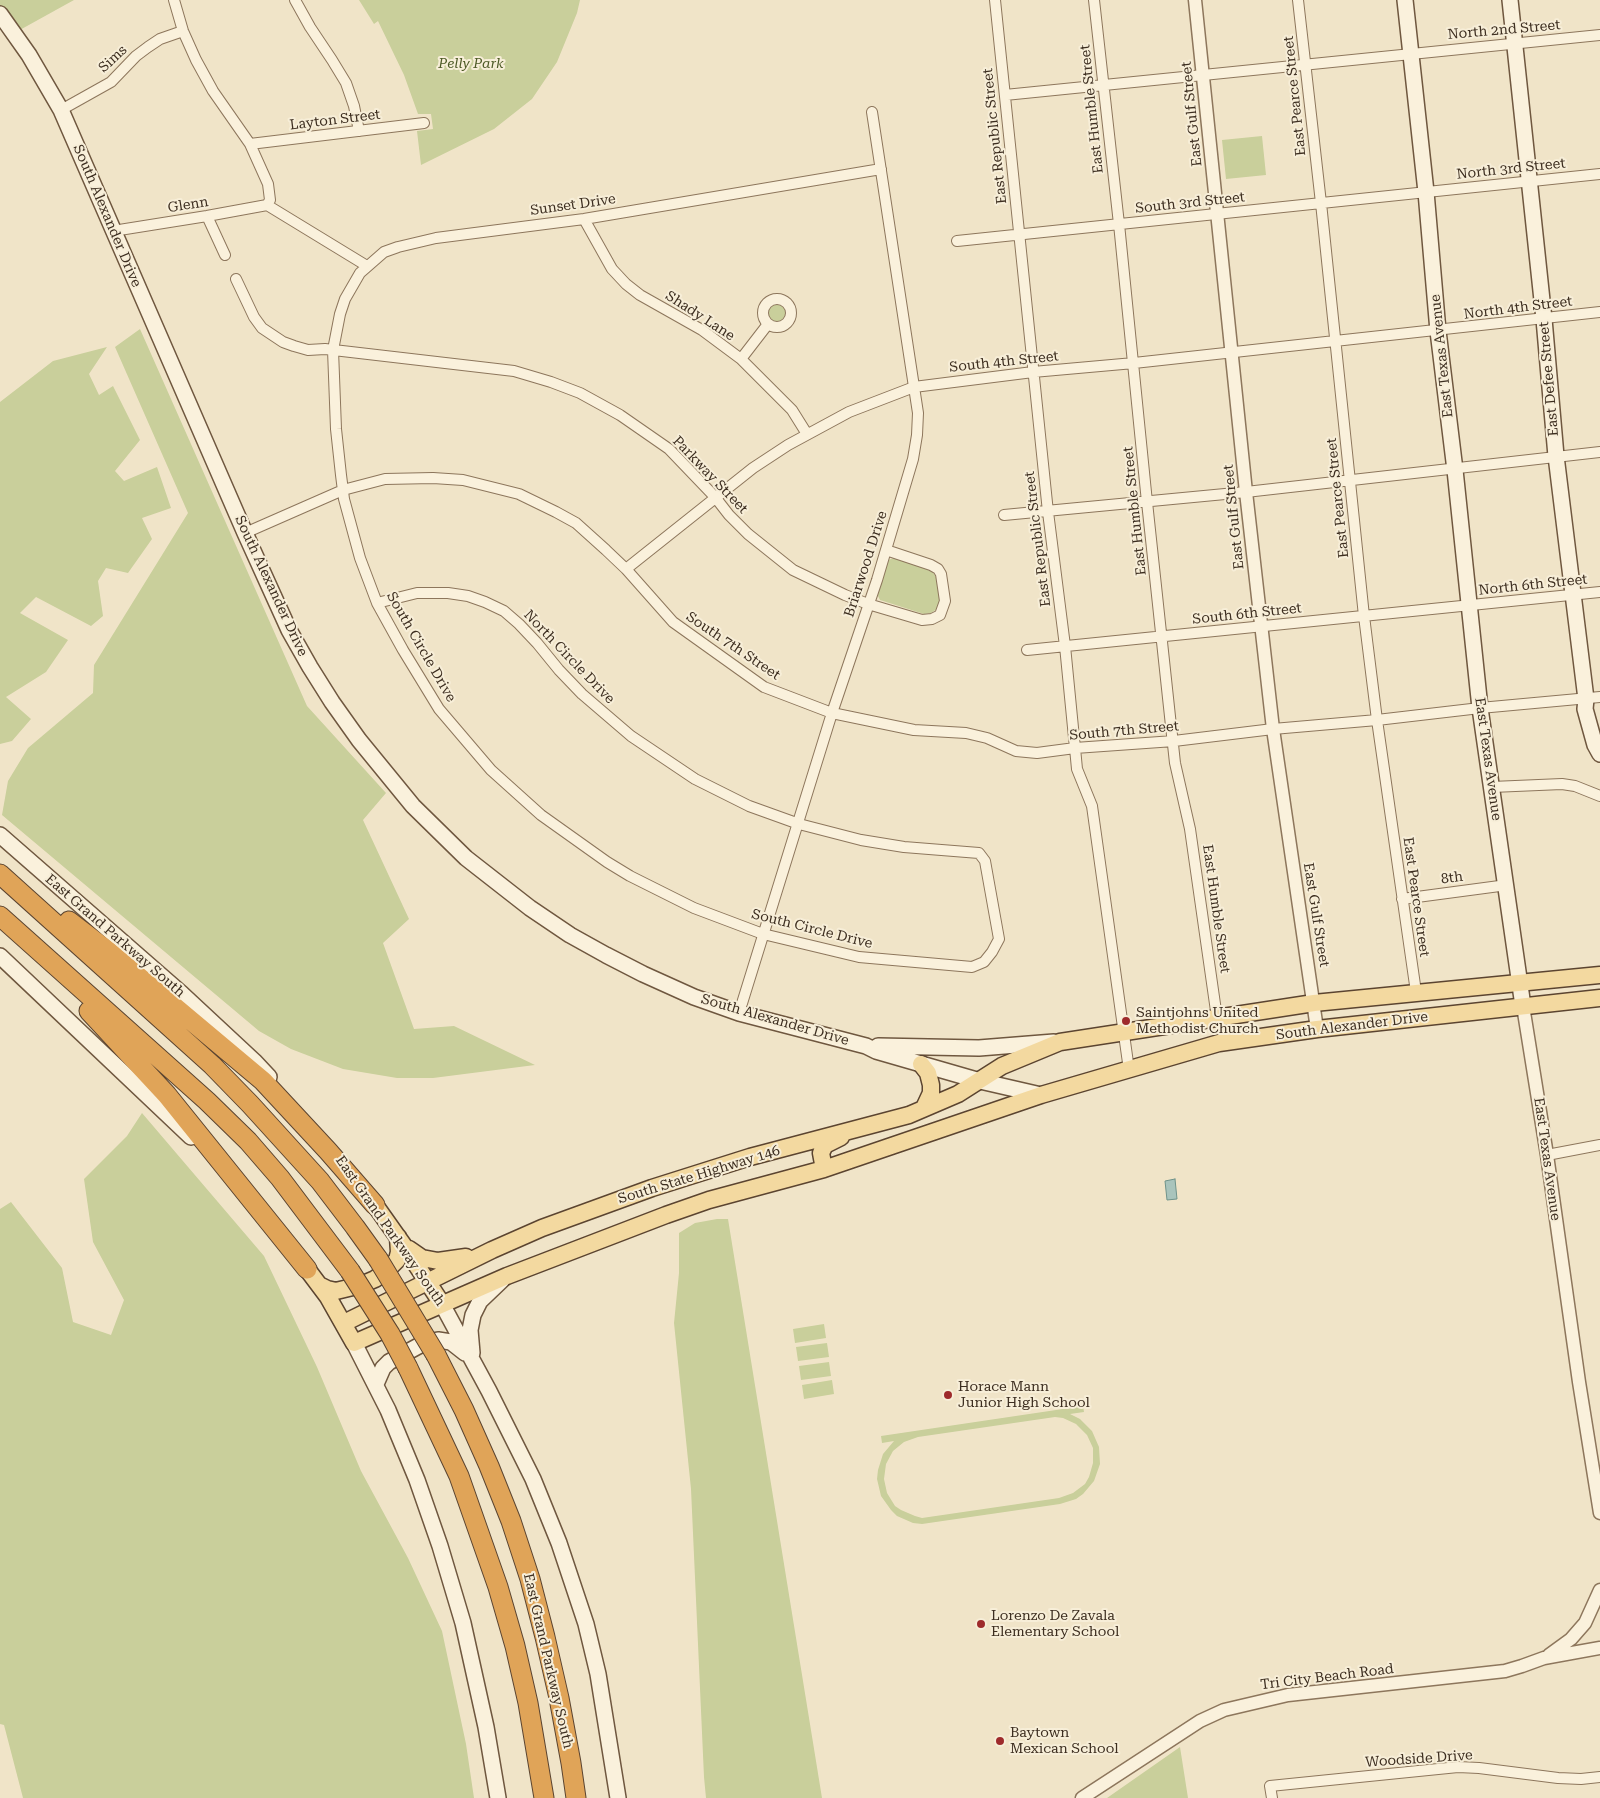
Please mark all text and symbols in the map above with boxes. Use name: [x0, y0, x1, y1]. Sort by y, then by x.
street label: North 2nd Street: [1447, 17, 1561, 43]
street label: East Pearce Street: [1280, 35, 1310, 157]
street label: Sims: [95, 42, 131, 76]
street label: East Humble Street: [1077, 44, 1107, 174]
park label: Pelly Park: [438, 56, 504, 72]
street label: East Gulf Street: [1178, 61, 1206, 167]
street label: East Republic Street: [980, 67, 1010, 205]
street label: Layton Street: [289, 106, 381, 134]
street label: South Alexander Drive: [69, 142, 145, 290]
street label: North 3rd Street: [1456, 155, 1566, 183]
street label: South 3rd Street: [1134, 189, 1246, 217]
street label: Sunset Drive: [529, 191, 617, 219]
street label: Glenn: [166, 194, 210, 216]
street label: Shady Lane: [662, 287, 738, 345]
street label: East Texas Avenue: [1427, 293, 1457, 419]
street label: North 4th Street: [1463, 293, 1573, 323]
street label: East Defee Street: [1536, 321, 1562, 437]
street label: South 4th Street: [948, 348, 1060, 376]
street label: Parkway Street: [669, 433, 751, 517]
street label: East Pearce Street: [1323, 437, 1353, 559]
street label: East Humble Street: [1120, 446, 1150, 576]
street label: East Gulf Street: [1220, 464, 1248, 570]
street label: East Republic Street: [1021, 470, 1055, 608]
street label: Briarwood Drive: [841, 509, 891, 619]
street label: South Alexander Drive: [231, 513, 311, 659]
street label: North 6th Street: [1478, 571, 1588, 599]
street label: South Circle Drive: [383, 589, 459, 705]
street label: South 6th Street: [1191, 600, 1303, 628]
street label: North Circle Drive: [520, 607, 618, 707]
street label: South 7th Street: [683, 608, 783, 684]
street label: East Texas Avenue: [1471, 696, 1505, 822]
street label: South 7th Street: [1069, 718, 1179, 744]
street label: East Pearce Street: [1399, 836, 1433, 958]
street label: East Humble Street: [1199, 844, 1233, 974]
street label: East Gulf Street: [1299, 862, 1333, 968]
street label: 8th: [1440, 868, 1464, 888]
street label: East Grand Parkway South: [42, 871, 188, 1001]
street label: South Circle Drive: [750, 906, 874, 952]
street label: South Alexander Drive: [699, 991, 851, 1049]
place label: Saintjohns United Methodist Church: [1136, 1005, 1259, 1038]
street label: South Alexander Drive: [1275, 1008, 1429, 1044]
marker: Saintjohns United Methodist Church: [1120, 1015, 1132, 1027]
street label: East Texas Avenue: [1530, 1096, 1564, 1222]
street label: South State Highway 146: [616, 1142, 782, 1208]
street label: East Grand Parkway South: [332, 1153, 448, 1309]
place label: Horace Mann Junior High School: [958, 1379, 1090, 1411]
marker: Horace Mann Junior High School: [942, 1389, 954, 1401]
street label: East Grand Parkway South: [520, 1572, 576, 1750]
place label: Lorenzo De Zavala Elementary School: [991, 1608, 1119, 1640]
marker: Lorenzo De Zavala Elementary School: [975, 1618, 987, 1630]
street label: Tri City Beach Road: [1259, 1660, 1395, 1694]
place label: Baytown Mexican School: [1010, 1725, 1119, 1758]
marker: Baytown Mexican School: [994, 1735, 1006, 1747]
street label: Woodside Drive: [1365, 1747, 1473, 1771]

